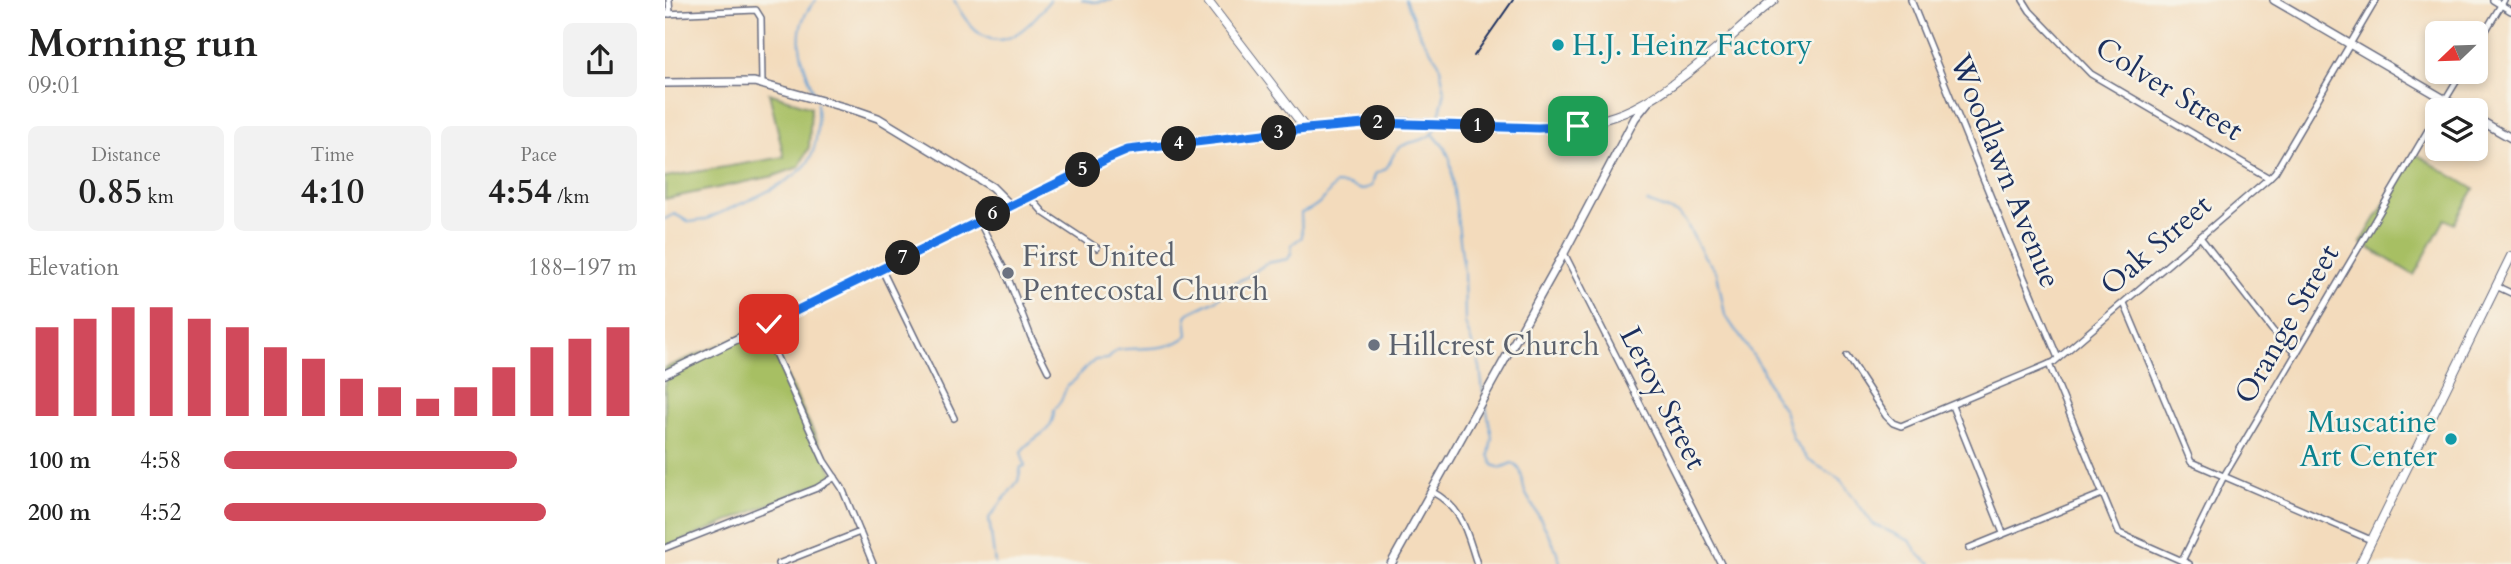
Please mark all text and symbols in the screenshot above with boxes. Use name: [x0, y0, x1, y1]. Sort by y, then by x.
text: Morning run: [28, 18, 258, 70]
north arrow: [2425, 21, 2489, 84]
map controls: [2425, 21, 2488, 161]
button: share: [563, 23, 637, 97]
place label: H.J. Heinz Factory: [1572, 25, 1813, 66]
street label: Colver Street: [2087, 27, 2251, 151]
marker: H.J. Heinz Factory: [1550, 37, 1566, 53]
street label: Woodlawn Avenue: [1939, 47, 2071, 294]
text: 09:01: [28, 70, 81, 101]
pin: [1548, 96, 1608, 156]
button: layers: [2425, 98, 2488, 161]
pin: 2: [1361, 106, 1395, 140]
icon: arrive: [1559, 107, 1597, 145]
pin: 1: [1461, 108, 1495, 144]
text: 2: [1373, 109, 1382, 135]
text: 1: [1473, 112, 1482, 138]
pin: 3: [1261, 116, 1297, 150]
text: 3: [1274, 119, 1283, 145]
pin: 4: [1161, 127, 1197, 162]
text: 4: [1174, 130, 1183, 156]
text: Distance: [91, 142, 161, 168]
text: Time: [311, 142, 354, 168]
text: Pace: [520, 142, 557, 168]
pin: 5: [1065, 152, 1101, 188]
text: 5: [1078, 156, 1087, 182]
text: 0.85: [79, 168, 142, 216]
text: 4:10: [301, 168, 364, 216]
text: 4:54: [488, 168, 552, 216]
text: km: [142, 184, 174, 210]
text: /km: [552, 184, 590, 210]
street label: Oak Street: [2092, 185, 2221, 305]
pin: 6: [975, 196, 1011, 232]
text: 6: [988, 200, 997, 226]
place label: First United Pentecostal Church: [1022, 236, 1269, 311]
street label: Orange Street: [2225, 236, 2349, 411]
pin: 7: [885, 240, 921, 276]
text: 7: [898, 244, 907, 270]
text: Elevation: [28, 252, 119, 283]
text: 188–197 m: [528, 252, 637, 283]
marker: First United Pentecostal Church: [1000, 265, 1016, 281]
pin: [739, 294, 799, 354]
icon: check: [750, 305, 788, 343]
street label: Leroy Street: [1610, 320, 1717, 477]
place label: Hillcrest Church: [1388, 325, 1600, 366]
marker: Hillcrest Church: [1366, 337, 1382, 353]
place label: Muscatine Art Center: [2300, 402, 2437, 477]
marker: Muscatine Art Center: [2443, 431, 2459, 447]
text: 100 m: [28, 445, 91, 476]
text: 4:58: [140, 445, 181, 476]
text: 200 m: [28, 497, 91, 528]
text: 4:52: [140, 497, 181, 528]

